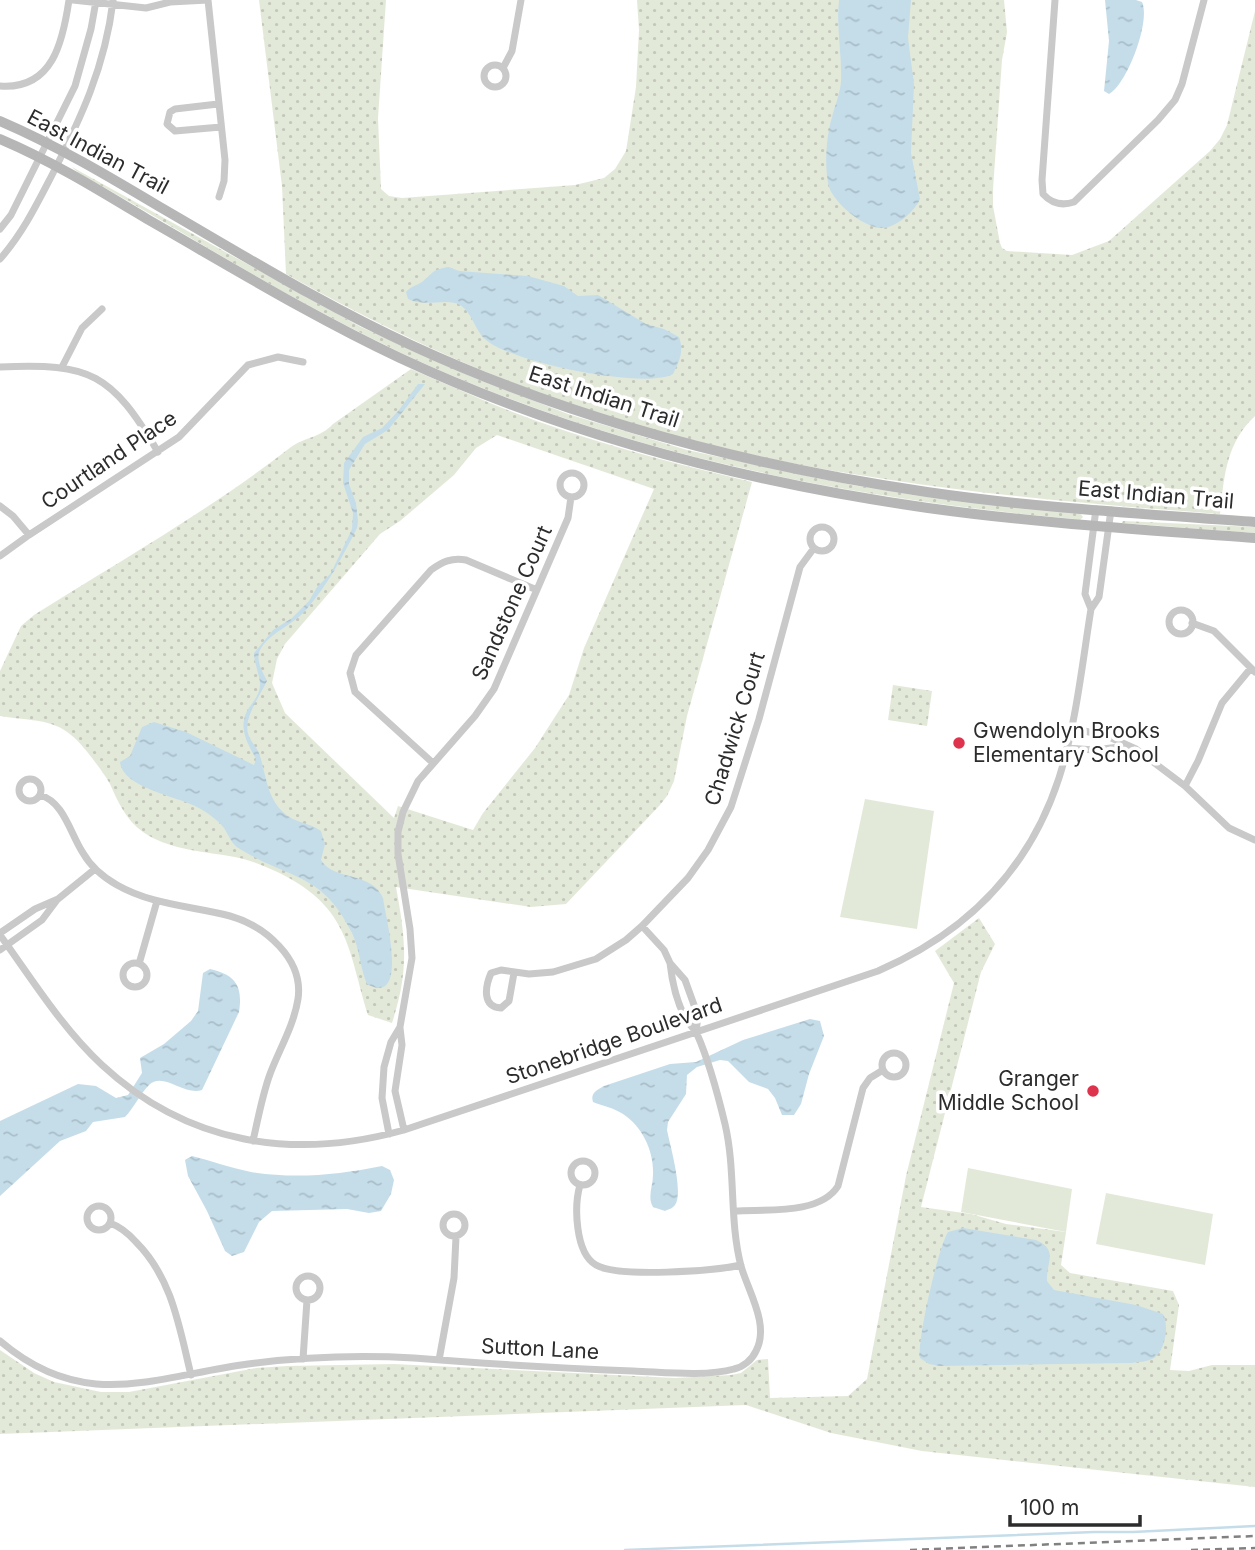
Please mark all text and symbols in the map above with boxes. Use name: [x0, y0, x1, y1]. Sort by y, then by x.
street label: East Indian Trail: [23, 104, 173, 199]
street label: East Indian Trail: [526, 360, 682, 433]
street label: Courtland Place: [36, 405, 181, 514]
street label: East Indian Trail: [1077, 475, 1235, 514]
street label: Sandstone Court: [466, 521, 557, 684]
street label: Chadwick Court: [699, 649, 770, 809]
place label: Gwendolyn Brooks Elementary School: [973, 718, 1160, 767]
marker: Gwendolyn Brooks Elementary School: [951, 735, 967, 751]
street label: Stonebridge Boulevard: [502, 992, 725, 1089]
place label: Granger Middle School: [938, 1066, 1079, 1115]
marker: Granger Middle School: [1085, 1083, 1101, 1099]
street label: Sutton Lane: [480, 1333, 600, 1364]
scale bar: [1010, 1484, 1140, 1528]
text: 100 m: [1020, 1495, 1079, 1520]

